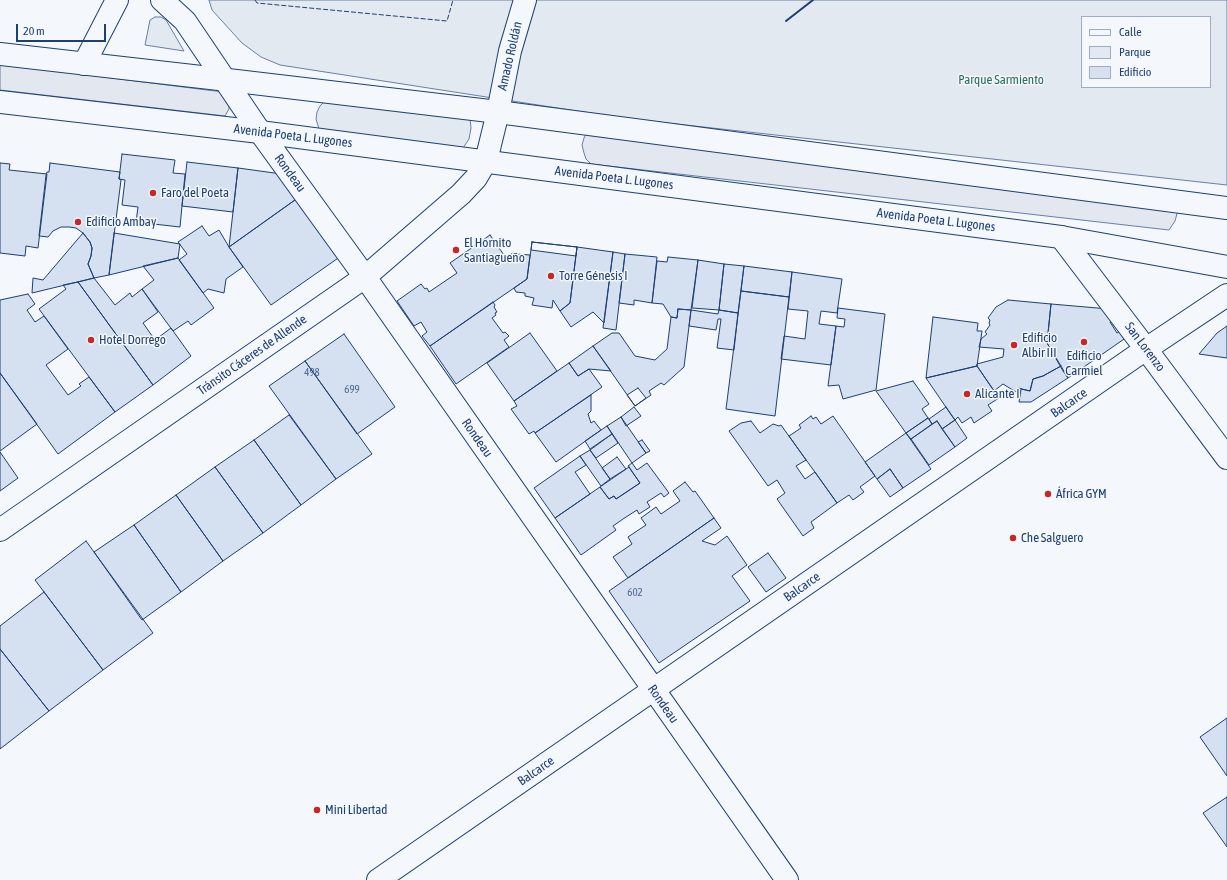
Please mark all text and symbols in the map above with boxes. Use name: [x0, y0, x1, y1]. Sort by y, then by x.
scale bar: [18, 16, 108, 42]
legend: [1081, 16, 1211, 88]
street label: Amado Roldán: [494, 20, 526, 92]
text: 20 m: [23, 24, 45, 38]
text: Calle: [1119, 25, 1142, 39]
text: Parque: [1119, 45, 1151, 59]
text: Edificio: [1119, 65, 1151, 79]
park label: Parque Sarmiento: [958, 72, 1044, 88]
street label: Avenida Poeta L. Lugones: [233, 121, 353, 151]
street label: Rondeau: [271, 151, 309, 195]
street label: Avenida Poeta L. Lugones: [554, 163, 674, 193]
place label: Faro del Poeta: [161, 185, 229, 201]
marker: Faro del Poeta: [148, 188, 158, 198]
street label: Avenida Poeta L. Lugones: [876, 205, 996, 235]
place label: Edificio Ambay: [86, 214, 156, 230]
marker: Edificio Ambay: [73, 217, 83, 227]
place label: El Hornito Santiagueño: [464, 235, 525, 266]
marker: El Hornito Santiagueño: [451, 245, 461, 255]
place label: Torre Génesis I: [559, 268, 628, 284]
marker: Torre Génesis I: [546, 271, 556, 281]
street label: Tránsito Cáceres de Allende: [194, 311, 310, 399]
street label: San Lorenzo: [1121, 319, 1169, 375]
place label: Edificio Albir III: [1022, 330, 1057, 361]
place label: Hotel Dorrego: [99, 332, 166, 348]
marker: Hotel Dorrego: [86, 335, 96, 345]
marker: Edificio Carmiel: [1079, 337, 1089, 347]
marker: Edificio Albir III: [1009, 340, 1019, 350]
place label: Edificio Carmiel: [1065, 348, 1103, 379]
house number: 498: [304, 366, 320, 380]
house number: 699: [344, 383, 360, 397]
street label: Balcarce: [1048, 385, 1090, 421]
place label: Alicante I: [975, 386, 1020, 402]
marker: Alicante I: [962, 389, 972, 399]
street label: Rondeau: [458, 416, 496, 460]
place label: África GYM: [1056, 486, 1107, 502]
marker: África GYM: [1043, 489, 1053, 499]
place label: Che Salguero: [1021, 530, 1083, 546]
marker: Che Salguero: [1008, 533, 1018, 543]
street label: Balcarce: [781, 569, 823, 605]
house number: 602: [627, 586, 643, 600]
street label: Rondeau: [644, 682, 682, 726]
street label: Balcarce: [515, 753, 557, 789]
place label: Mini Libertad: [325, 802, 388, 818]
marker: Mini Libertad: [312, 805, 322, 815]

